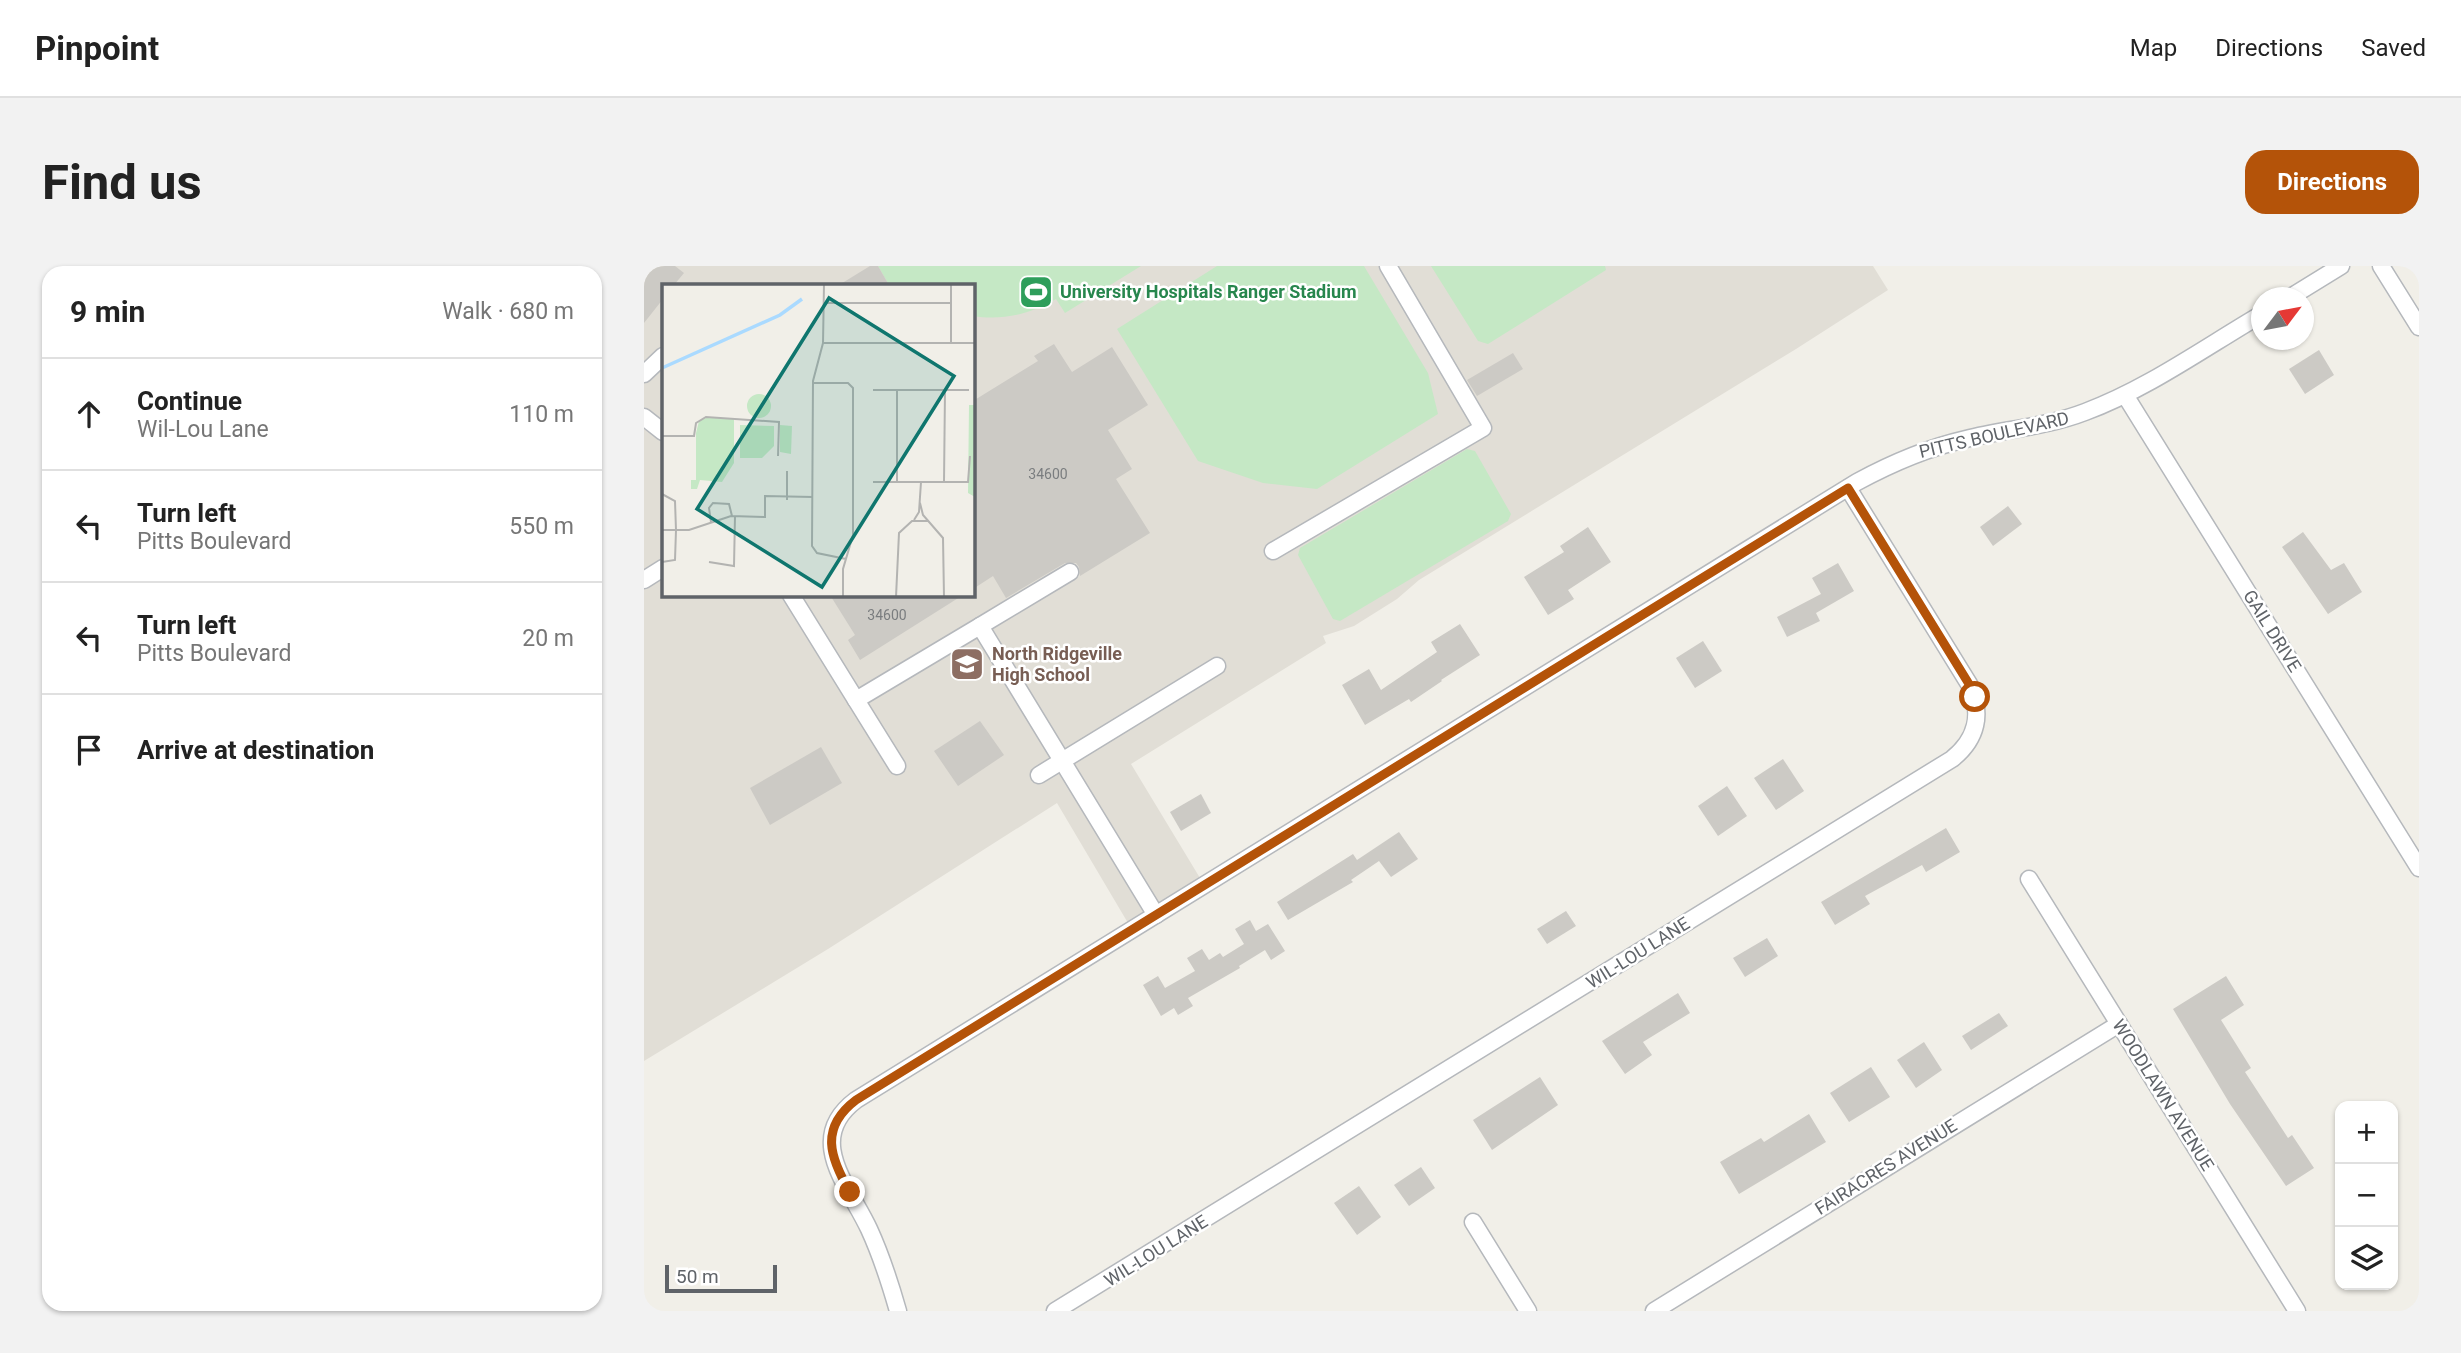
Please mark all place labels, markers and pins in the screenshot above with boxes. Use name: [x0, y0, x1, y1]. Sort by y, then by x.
sports icon: University Hospitals Ranger Stadium: [1017, 273, 1055, 311]
place label: University Hospitals Ranger Stadium: [1060, 281, 1357, 302]
place label: North Ridgeville High School: [992, 643, 1122, 685]
school or university icon: North Ridgeville High School: [948, 645, 986, 683]

